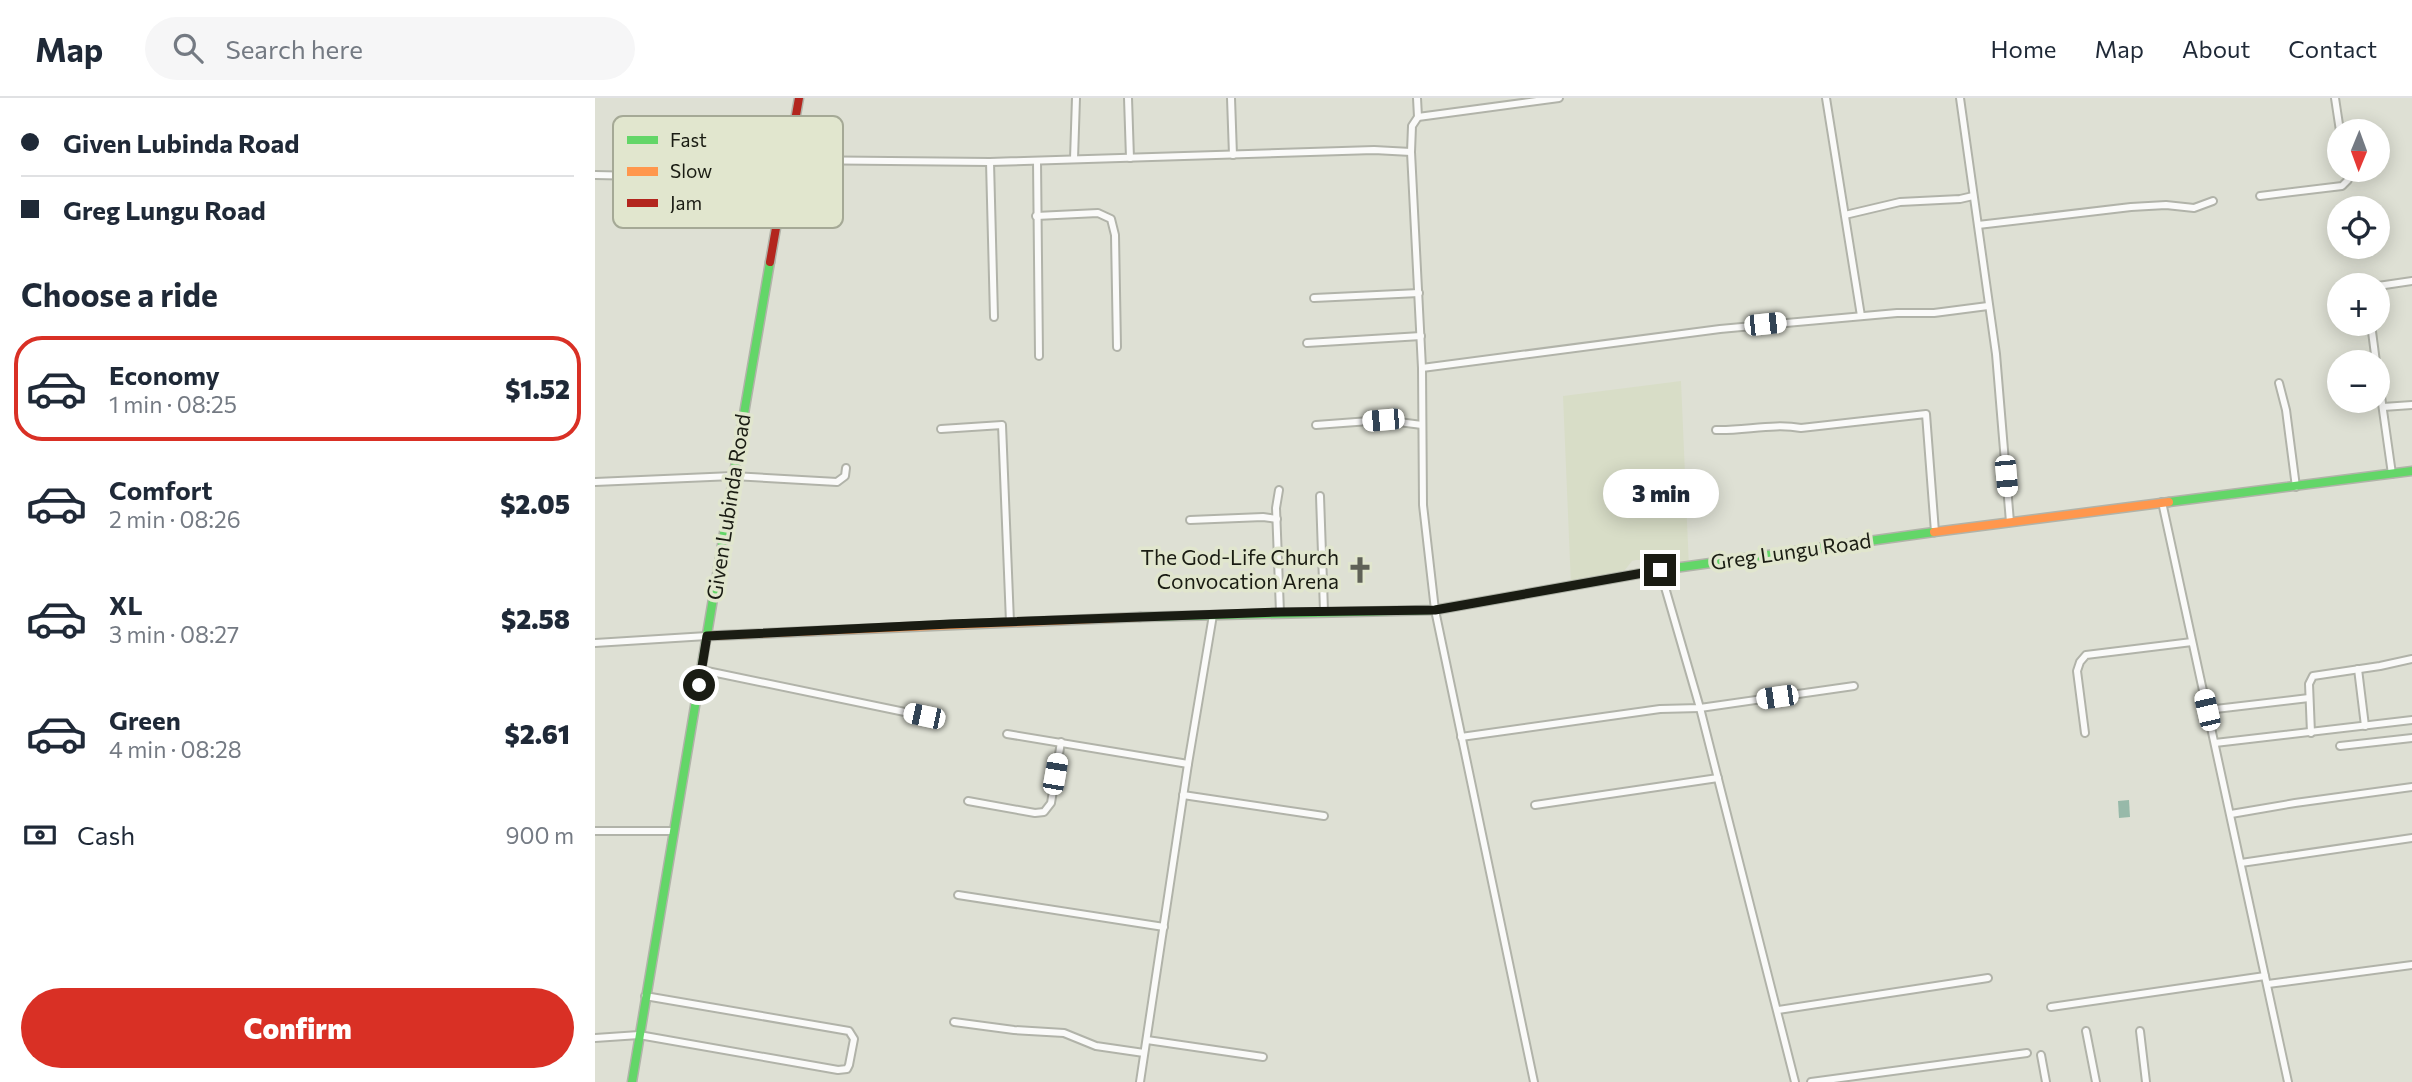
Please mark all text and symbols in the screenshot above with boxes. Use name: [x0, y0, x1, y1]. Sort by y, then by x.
search box: [145, 17, 635, 80]
text: Map: [35, 28, 103, 69]
icon: search: [169, 29, 207, 67]
text: Search here: [225, 33, 363, 64]
text: Home: [1991, 34, 2057, 63]
text: Map: [2095, 34, 2144, 63]
text: About: [2182, 34, 2250, 63]
text: Contact: [2288, 34, 2377, 63]
legend: [613, 116, 843, 228]
north arrow: [2327, 119, 2391, 182]
map controls: [2327, 119, 2390, 413]
text: Given Lubinda Road: [63, 127, 299, 158]
text: Fast: [670, 128, 707, 151]
text: Slow: [670, 159, 712, 182]
text: Jam: [670, 191, 702, 214]
text: Greg Lungu Road: [63, 194, 266, 225]
button: locate: [2327, 196, 2390, 259]
button: +: [2327, 273, 2390, 336]
text: Choose a ride: [21, 274, 218, 314]
car: [1744, 311, 1787, 337]
button: −: [2327, 350, 2390, 413]
icon: car: [25, 357, 88, 420]
text: Economy: [109, 359, 220, 390]
text: $1.52: [505, 373, 570, 404]
text: 1 min · 08:25: [109, 390, 237, 418]
car: [1362, 408, 1405, 432]
street label: Given Lubinda Road: [700, 412, 755, 602]
car: [1994, 454, 2019, 498]
callout: 3 min: [1602, 468, 1718, 518]
icon: car: [25, 472, 88, 535]
text: Comfort: [109, 474, 212, 505]
text: 3 min: [1632, 479, 1690, 507]
text: $2.05: [500, 488, 570, 519]
text: 2 min · 08:26: [109, 505, 241, 533]
street label: Greg Lungu Road: [1709, 527, 1873, 574]
place label: The God-Life Church Convocation Arena: [1141, 544, 1339, 593]
route end: [1644, 554, 1676, 586]
church icon: The God-Life Church Convocation Arena: [1345, 555, 1375, 585]
icon: car: [25, 587, 88, 650]
text: XL: [109, 589, 143, 620]
text: $2.58: [501, 603, 570, 634]
text: 3 min · 08:27: [109, 620, 239, 648]
route start: [683, 669, 715, 701]
car: [1755, 684, 1800, 710]
car: [2193, 687, 2222, 733]
car: [902, 701, 947, 731]
icon: car: [25, 702, 88, 765]
text: Green: [109, 704, 181, 735]
text: $2.61: [505, 718, 570, 749]
text: 4 min · 08:28: [109, 735, 242, 763]
car: [1042, 751, 1069, 797]
icon: cash: [21, 816, 59, 854]
text: Cash: [77, 819, 135, 850]
text: 900 m: [506, 821, 574, 849]
button: Confirm: [21, 988, 574, 1068]

